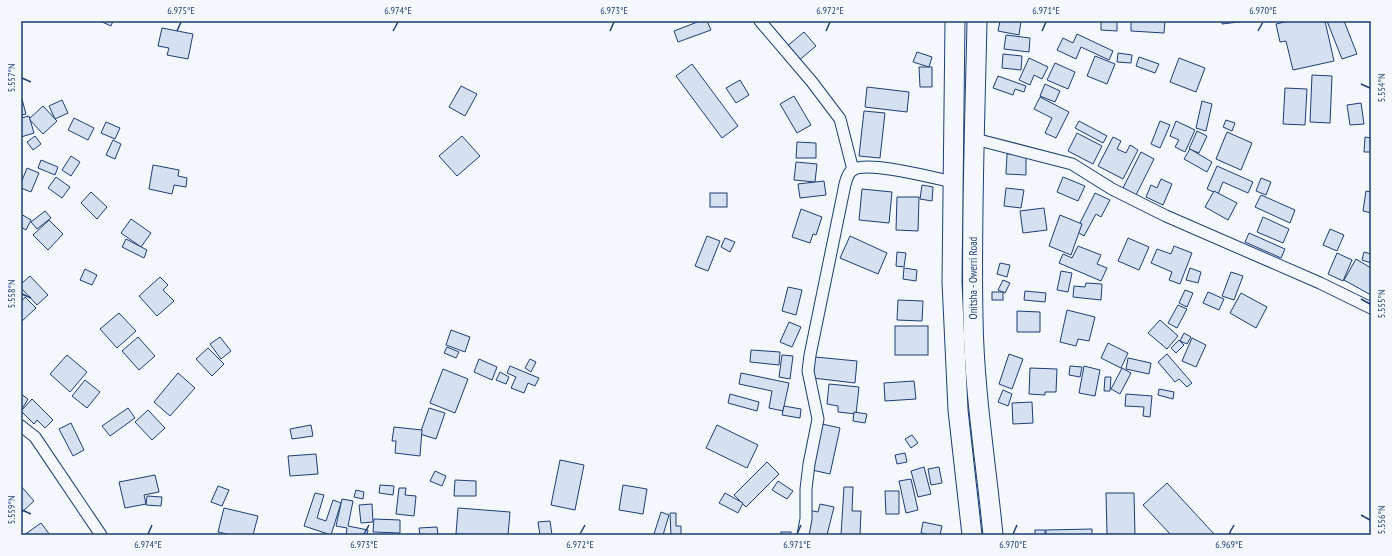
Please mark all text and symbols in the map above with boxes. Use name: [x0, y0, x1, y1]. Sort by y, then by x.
text: 6.975°E: [167, 4, 195, 17]
text: 6.974°E: [384, 4, 412, 17]
text: 6.973°E: [600, 4, 628, 17]
text: 6.972°E: [816, 4, 844, 17]
text: 6.971°E: [1032, 4, 1060, 17]
text: 6.970°E: [1249, 4, 1277, 17]
text: 5.557°N: [5, 64, 18, 92]
text: 5.554°N: [1375, 74, 1388, 102]
street label: Onitsha - Owerri Road: [966, 236, 980, 319]
text: 5.558°N: [5, 280, 18, 308]
text: 5.555°N: [1375, 290, 1388, 318]
text: 5.559°N: [5, 496, 18, 524]
text: 5.556°N: [1375, 506, 1388, 534]
text: 6.974°E: [134, 538, 162, 551]
text: 6.973°E: [350, 538, 378, 551]
text: 6.972°E: [566, 538, 594, 551]
text: 6.971°E: [783, 538, 811, 551]
text: 6.970°E: [999, 538, 1027, 551]
text: 6.969°E: [1215, 538, 1243, 551]

